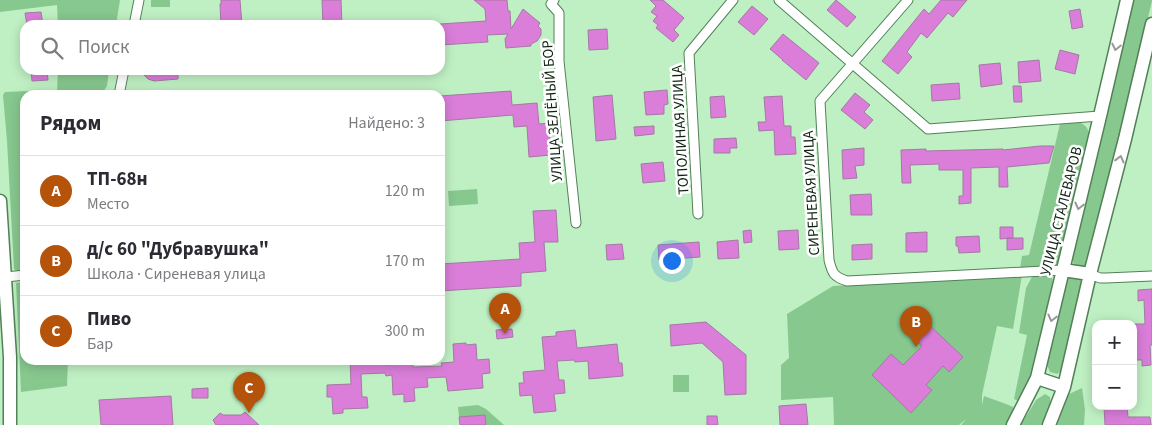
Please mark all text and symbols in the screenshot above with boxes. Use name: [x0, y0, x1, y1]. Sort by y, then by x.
search box: [20, 20, 445, 75]
icon: search: [38, 34, 66, 62]
text: Поиск: [78, 34, 129, 61]
street label: УЛИЦА ЗЕЛЁНЫЙ БОР: [537, 39, 568, 183]
one-way arrow: [1111, 43, 1122, 52]
street label: ТОПОЛИНАЯ УЛИЦА: [667, 64, 694, 195]
text: Рядом: [40, 108, 101, 138]
text: Найдено: 3: [348, 112, 425, 134]
street label: СИРЕНЕВАЯ УЛИЦА: [798, 129, 825, 256]
street label: УЛИЦА СТАЛЕВАРОВ: [1035, 144, 1088, 278]
one-way arrow: [1114, 154, 1125, 163]
text: ТП-68н: [87, 166, 148, 193]
text: A: [51, 180, 61, 202]
text: 120 m: [385, 180, 425, 202]
text: Место: [87, 193, 130, 215]
one-way arrow: [1074, 201, 1085, 210]
text: д/с 60 "Дубравушка": [87, 236, 269, 263]
your location: [659, 248, 685, 274]
text: B: [51, 250, 61, 272]
text: 170 m: [385, 250, 425, 272]
text: Школа · Сиреневая улица: [87, 263, 266, 285]
pin: A: [489, 293, 521, 334]
text: Пиво: [87, 306, 131, 333]
pin: B: [900, 306, 932, 347]
one-way arrow: [1047, 313, 1057, 321]
text: C: [51, 320, 61, 342]
text: 300 m: [385, 320, 425, 342]
map controls: [1092, 320, 1137, 410]
button: +: [1092, 320, 1137, 365]
text: Бар: [87, 333, 113, 355]
button: −: [1092, 365, 1137, 410]
pin: C: [233, 372, 265, 413]

